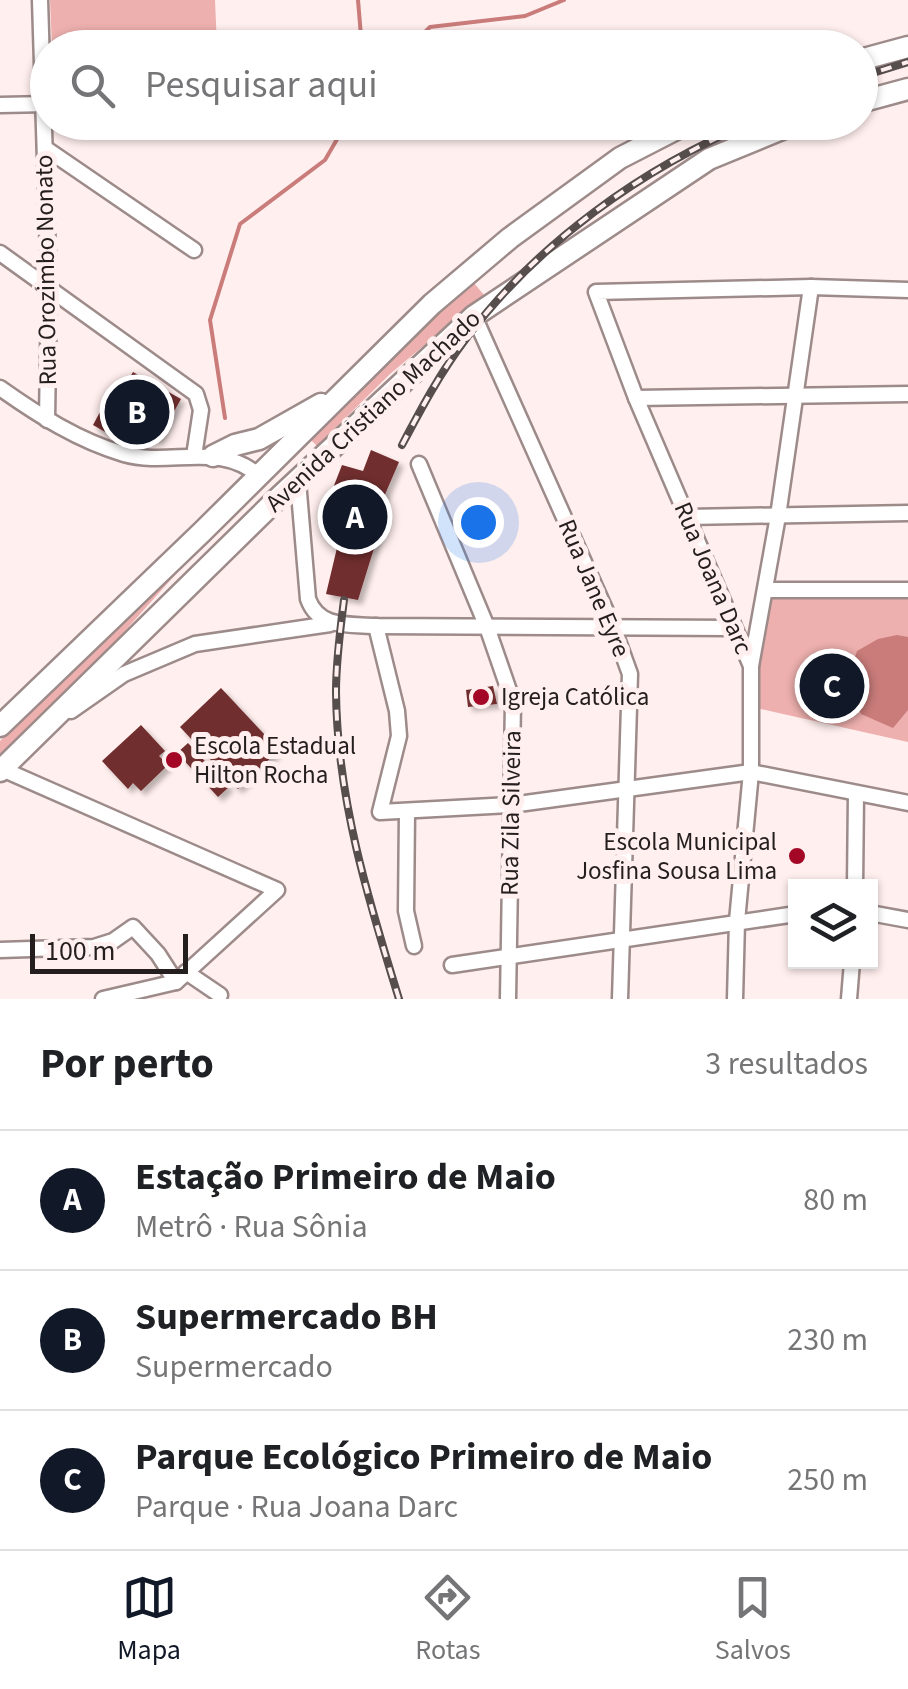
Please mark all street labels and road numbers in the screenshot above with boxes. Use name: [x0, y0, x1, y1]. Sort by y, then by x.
street label: Rua Orozimbo Nonato: [26, 154, 66, 386]
street label: Avenida Cristiano Machado: [259, 304, 487, 518]
street label: Rua Joana Darc: [665, 496, 761, 660]
street label: Rua Jane Eyre: [549, 514, 639, 662]
street label: Rua Zila Silveira: [492, 730, 530, 896]

